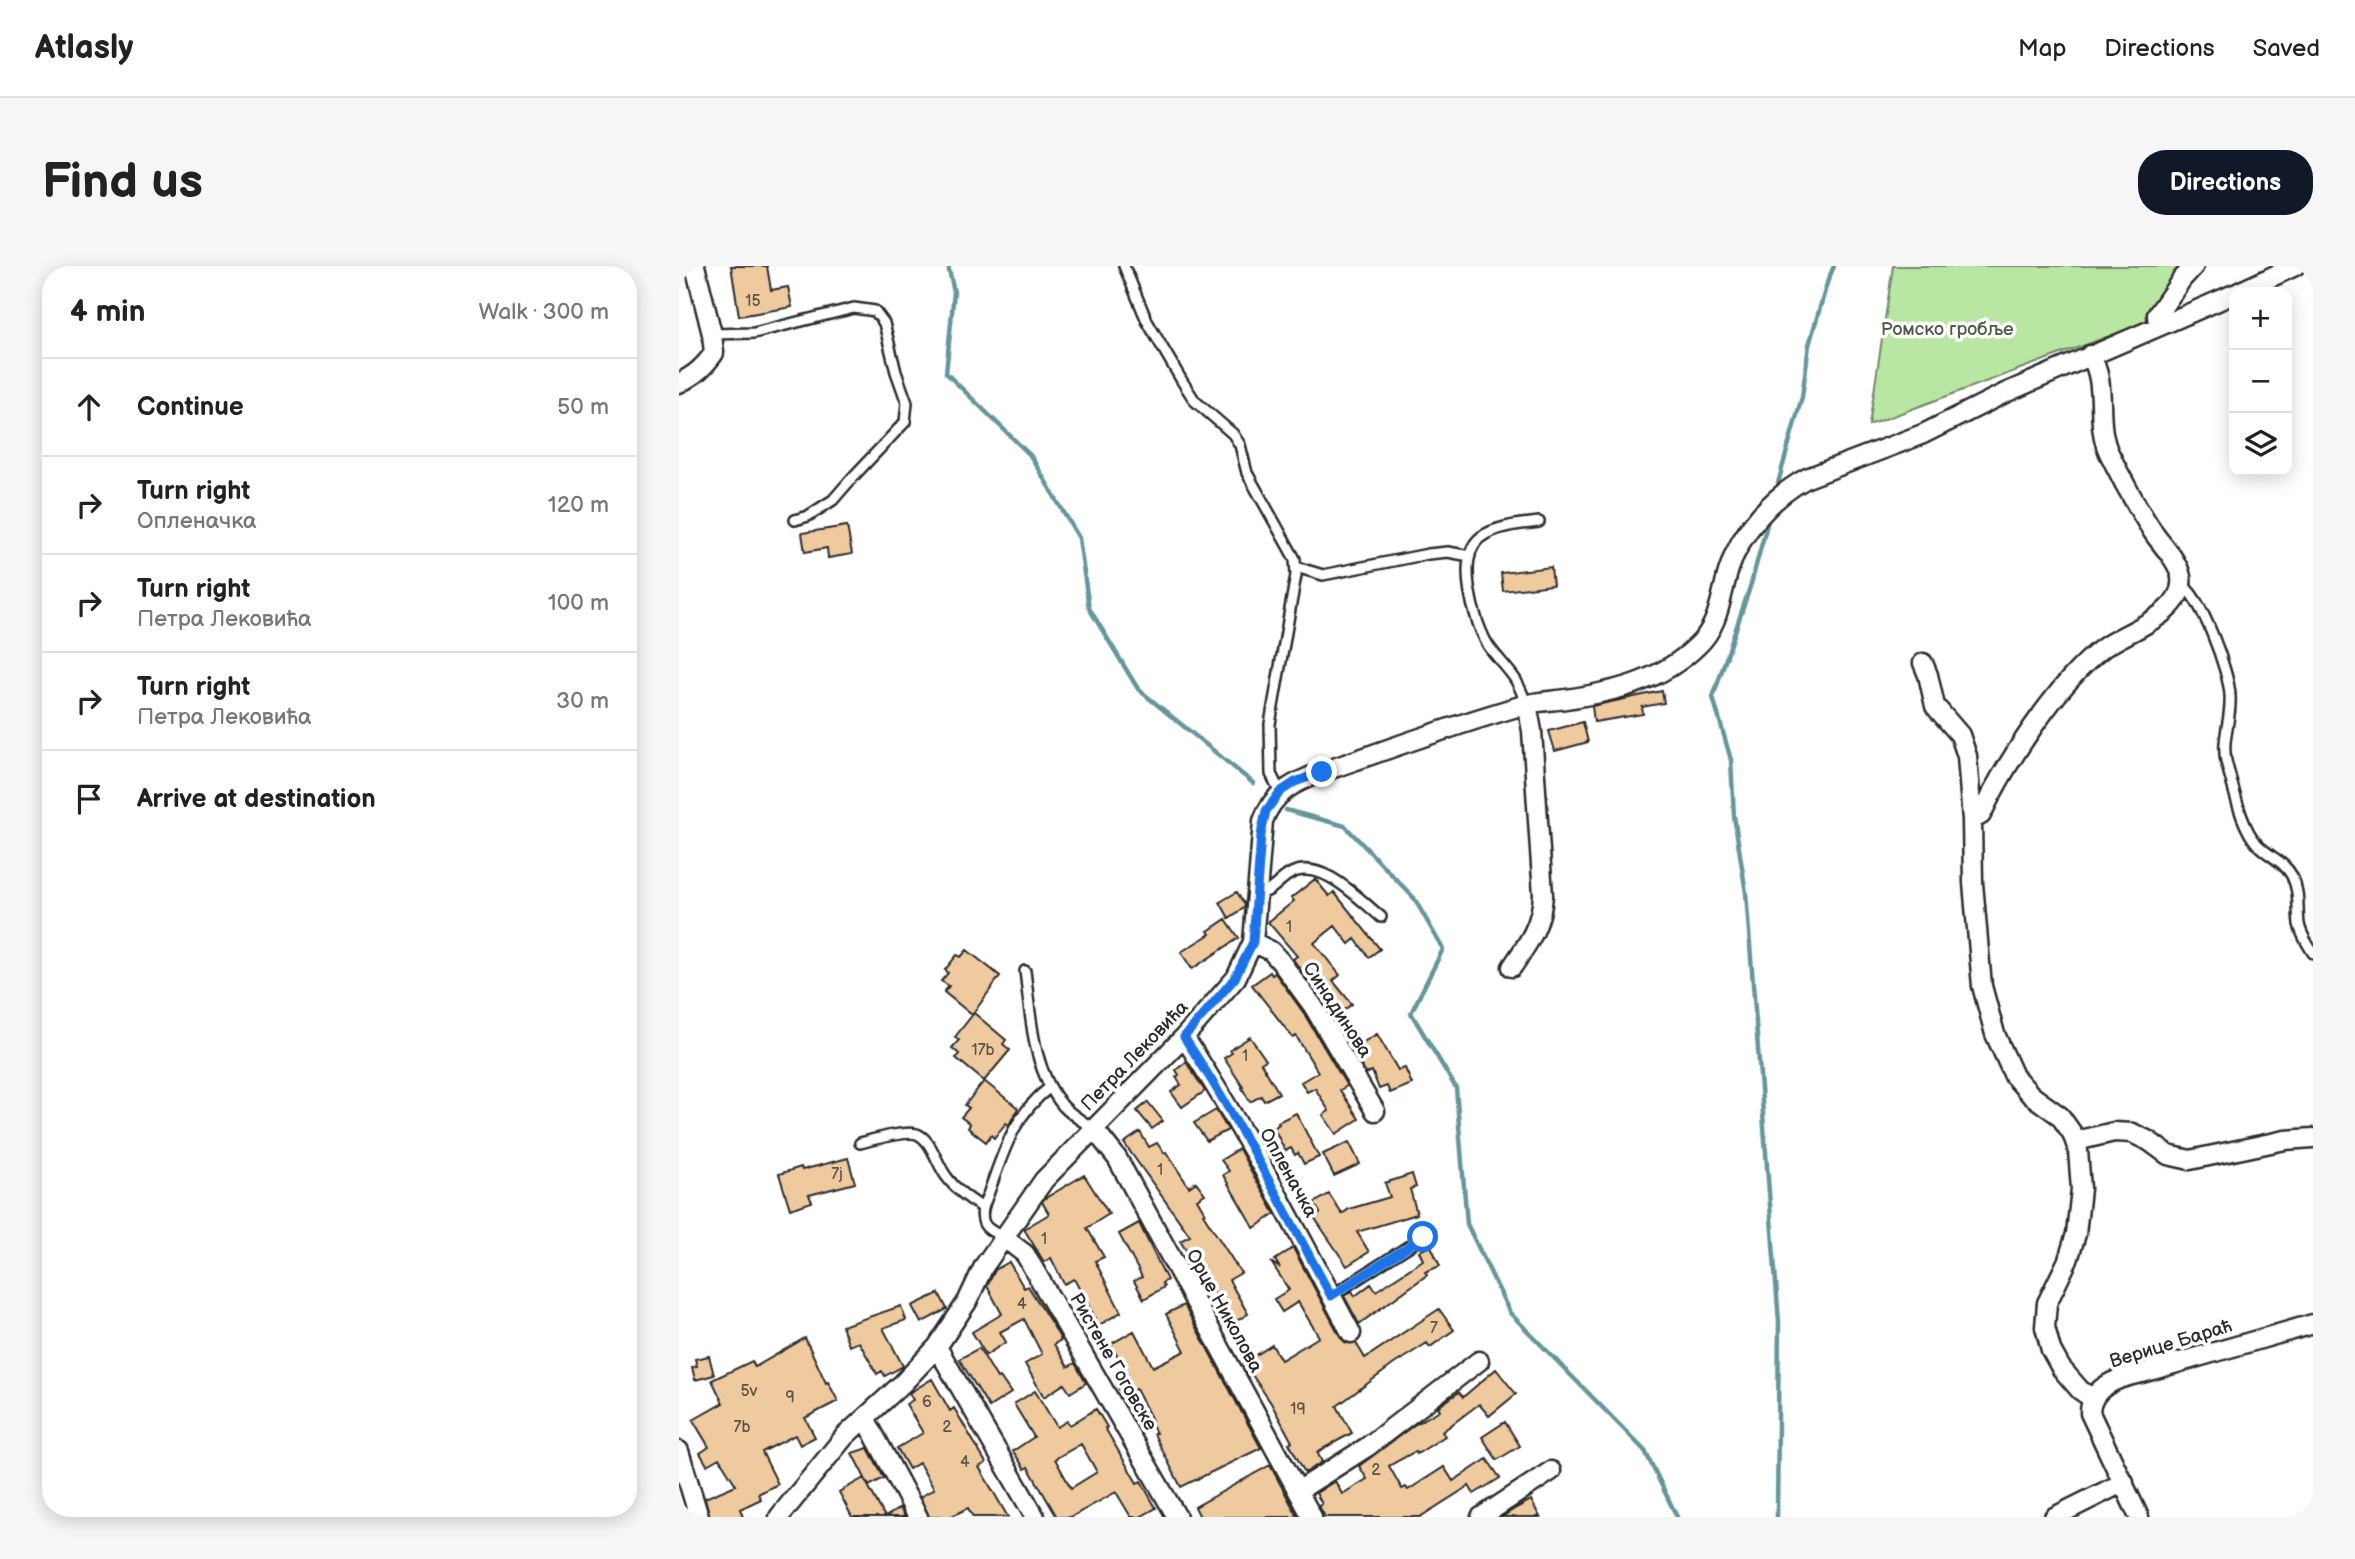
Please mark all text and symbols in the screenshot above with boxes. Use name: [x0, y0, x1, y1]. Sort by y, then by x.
text: Atlasly: [35, 28, 133, 68]
text: Map: [2018, 34, 2066, 63]
text: Directions: [2104, 34, 2215, 63]
text: Saved: [2253, 34, 2320, 63]
button: Directions: [2138, 150, 2313, 215]
text: Find us: [42, 153, 203, 212]
map controls: [2229, 287, 2292, 476]
button: +: [2229, 287, 2292, 350]
house number: 15: [745, 292, 761, 311]
text: 4 min: [70, 294, 145, 330]
text: Walk · 300 m: [478, 298, 609, 326]
park label: Ромско гробље: [1880, 318, 2014, 341]
button: −: [2229, 350, 2292, 413]
icon: ahead: [70, 388, 108, 426]
text: Continue: [137, 392, 244, 423]
text: 50 m: [557, 393, 609, 421]
button: layers: [2229, 413, 2292, 476]
text: Turn right: [137, 476, 250, 507]
icon: right: [70, 486, 108, 524]
text: 120 m: [548, 491, 609, 519]
text: Опленачка: [137, 507, 257, 535]
text: Turn right: [137, 574, 250, 605]
icon: right: [70, 584, 108, 622]
text: 100 m: [548, 589, 609, 617]
text: Петра Лековића: [137, 605, 312, 633]
text: Turn right: [137, 672, 250, 703]
icon: right: [70, 682, 108, 720]
text: 30 m: [556, 687, 609, 715]
text: Петра Лековића: [137, 703, 312, 731]
route end: [1306, 756, 1337, 787]
icon: arrive: [70, 780, 108, 818]
text: Arrive at destination: [137, 784, 376, 815]
house number: 1: [1286, 918, 1292, 937]
street label: Синадинова: [1298, 958, 1376, 1062]
street label: Петра Лековића: [1077, 996, 1193, 1116]
house number: 17b: [971, 1041, 995, 1060]
house number: 1: [1242, 1047, 1248, 1066]
street label: Опленачка: [1254, 1124, 1322, 1222]
house number: 1: [1157, 1161, 1163, 1180]
house number: 7j: [831, 1165, 843, 1184]
route start: [1407, 1221, 1438, 1252]
house number: 1: [1041, 1230, 1047, 1249]
street label: Орце Николова: [1181, 1245, 1267, 1377]
street label: Ристене Гоговске: [1064, 1289, 1162, 1435]
house number: 4: [1017, 1295, 1027, 1314]
street label: Верице Бараћ: [2107, 1314, 2235, 1374]
house number: 7: [1430, 1319, 1438, 1338]
house number: 5v: [741, 1382, 758, 1401]
house number: 9: [785, 1388, 795, 1407]
house number: 6: [922, 1393, 932, 1412]
house number: 19: [1290, 1400, 1306, 1419]
house number: 7b: [734, 1418, 750, 1437]
house number: 2: [942, 1418, 952, 1437]
house number: 4: [960, 1453, 970, 1472]
house number: 2: [1371, 1461, 1381, 1480]

